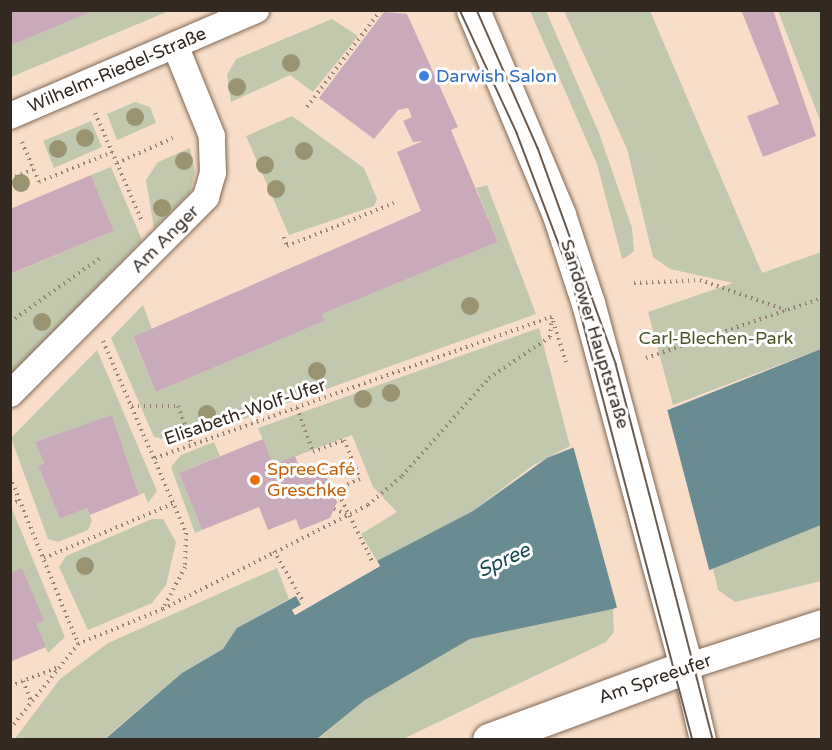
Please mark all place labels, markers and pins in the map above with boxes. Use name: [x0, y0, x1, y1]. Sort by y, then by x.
place label: Darwish Salon: [436, 65, 557, 87]
marker: Darwish Salon: [417, 69, 431, 83]
place label: SpreeCafé Greschke: [267, 459, 355, 502]
marker: SpreeCafé Greschke: [248, 473, 262, 487]

